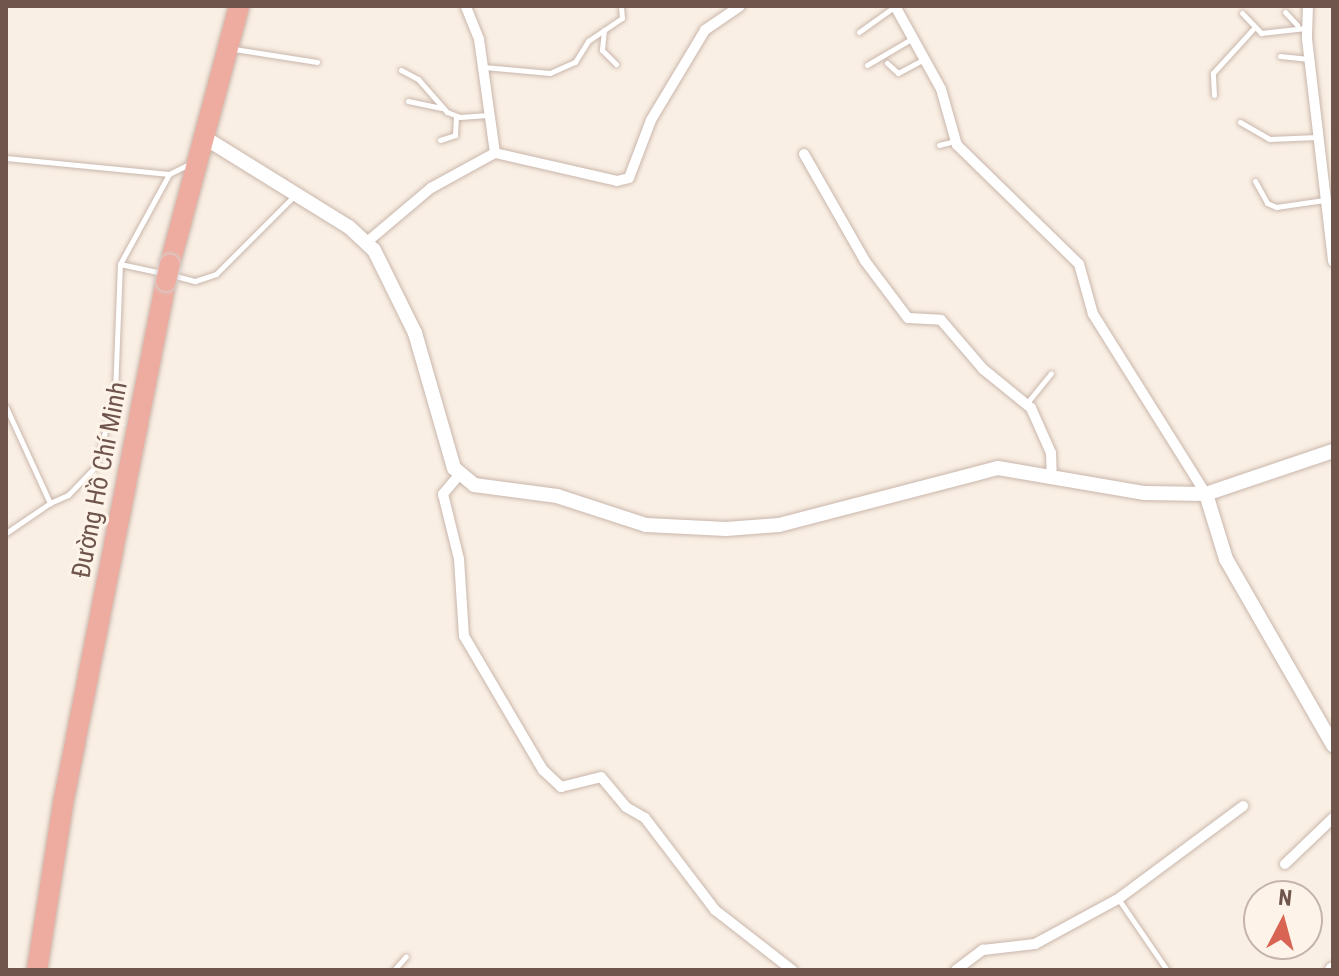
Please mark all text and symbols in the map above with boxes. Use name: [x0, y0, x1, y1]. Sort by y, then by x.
street label: Đường Hồ Chí Minh: [66, 379, 134, 581]
north arrow: [1243, 880, 1323, 960]
text: N: [1277, 884, 1293, 911]

